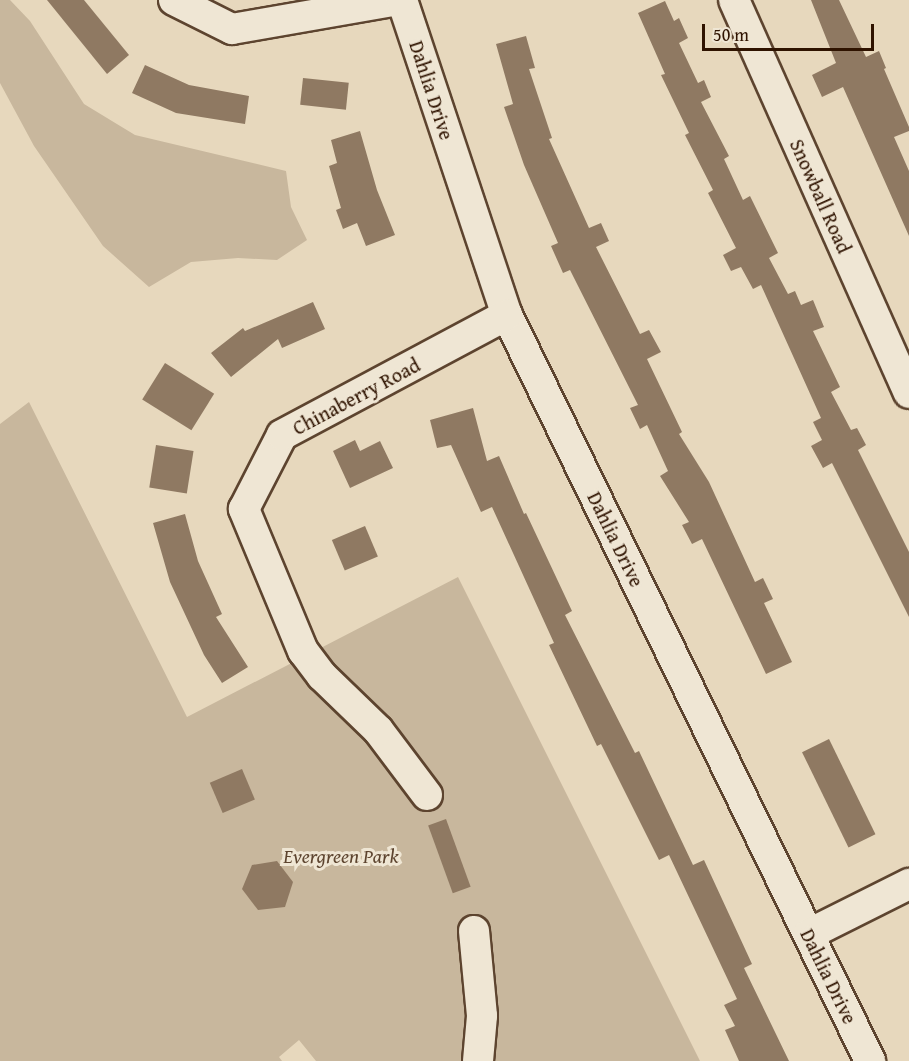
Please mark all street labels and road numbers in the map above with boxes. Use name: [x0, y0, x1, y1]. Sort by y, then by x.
street label: Dahlia Drive: [405, 37, 459, 143]
street label: Snowball Road: [785, 135, 857, 257]
street label: Chinaberry Road: [288, 352, 424, 440]
street label: Dahlia Drive: [583, 488, 649, 590]
street label: Dahlia Drive: [796, 925, 862, 1027]

